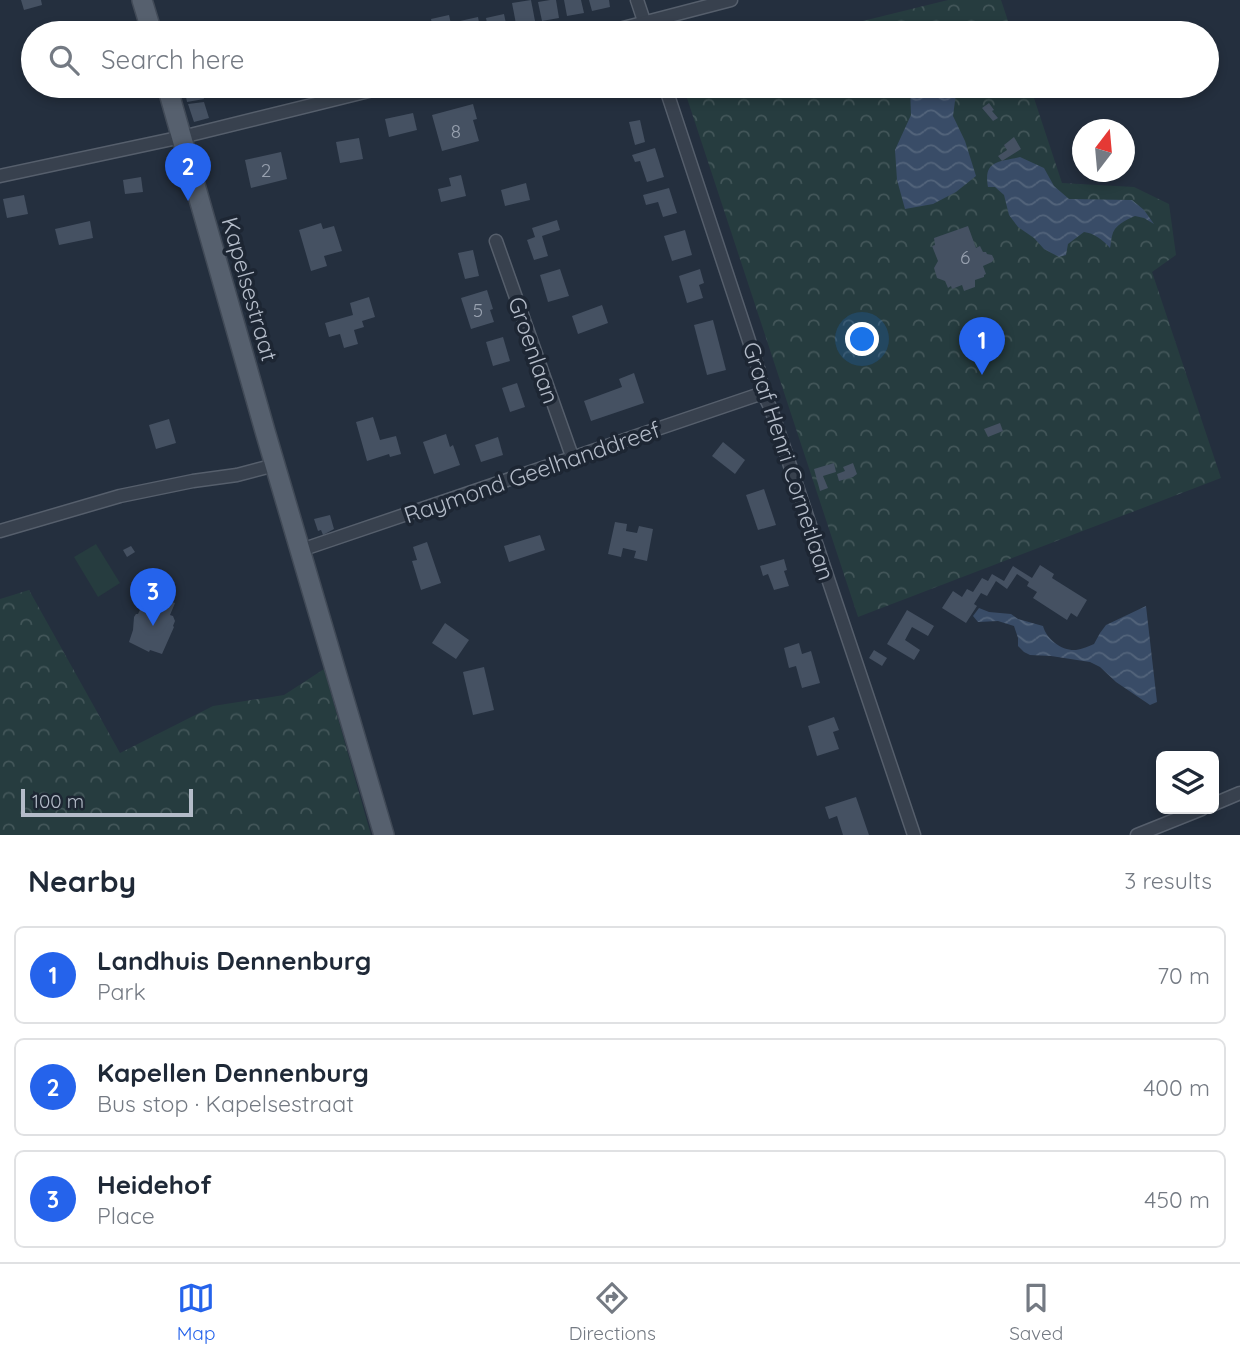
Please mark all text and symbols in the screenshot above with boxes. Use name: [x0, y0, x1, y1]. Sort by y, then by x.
search box: [21, 21, 1219, 98]
icon: search: [45, 41, 83, 79]
text: Search here: [101, 43, 245, 76]
house number: 8: [451, 119, 461, 143]
north arrow: [1072, 119, 1135, 182]
pin: 2: [165, 143, 211, 201]
house number: 2: [261, 158, 271, 182]
street label: Kapelsestraat: [216, 214, 284, 365]
house number: 6: [960, 245, 970, 269]
street label: Groenlaan: [502, 293, 566, 407]
house number: 5: [473, 298, 483, 322]
pin: 1: [959, 317, 1005, 375]
your location: [845, 322, 879, 356]
street label: Graaf Henri Cornetlaan: [737, 338, 841, 584]
street label: Raymond Geelhanddreef: [400, 415, 664, 529]
pin: 3: [130, 568, 176, 626]
map controls: [1156, 751, 1219, 814]
button: layers: [1156, 751, 1219, 814]
scale bar: [21, 786, 192, 818]
text: 100 m: [32, 789, 84, 813]
text: Nearby: [28, 862, 136, 900]
text: 3 results: [1124, 866, 1212, 895]
text: Landhuis Dennenburg: [97, 944, 371, 977]
text: 1: [49, 961, 57, 990]
text: 70 m: [1157, 961, 1210, 990]
text: Park: [97, 977, 146, 1006]
text: Kapellen Dennenburg: [97, 1056, 369, 1089]
text: 2: [46, 1073, 60, 1102]
text: 400 m: [1143, 1073, 1210, 1102]
text: Bus stop · Kapelsestraat: [97, 1089, 354, 1118]
text: Heidehof: [97, 1168, 212, 1201]
text: 3: [47, 1185, 59, 1214]
text: 450 m: [1144, 1185, 1210, 1214]
text: Place: [97, 1201, 155, 1230]
tab: Map: [177, 1279, 215, 1345]
tab: Directions: [569, 1279, 656, 1345]
tab: Saved: [1009, 1279, 1063, 1345]

